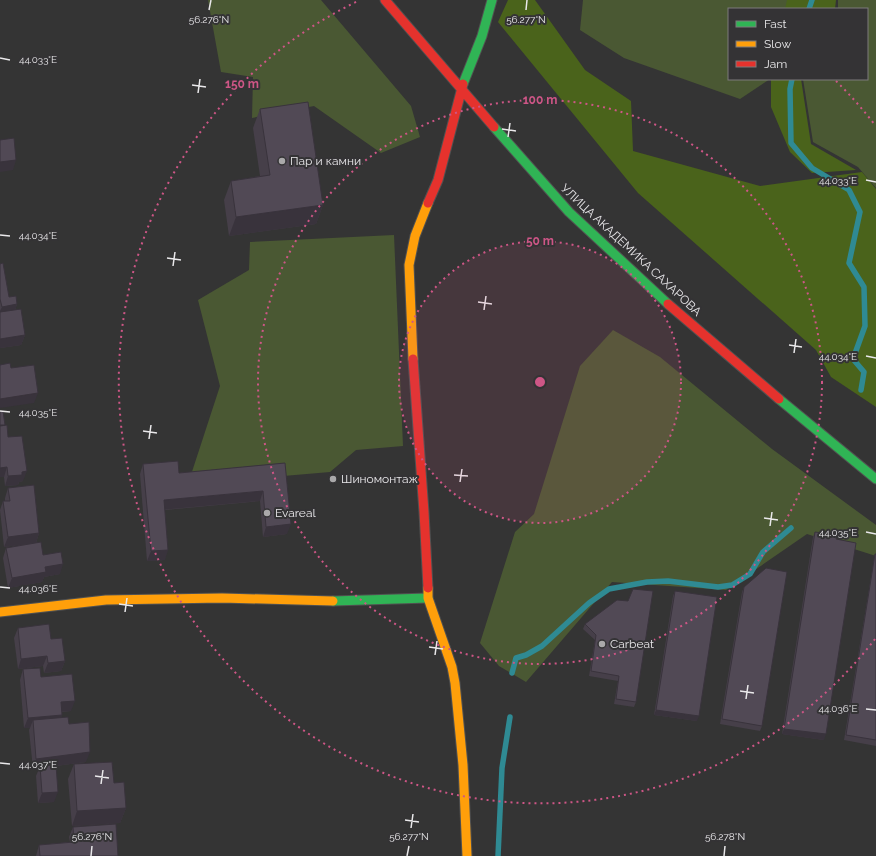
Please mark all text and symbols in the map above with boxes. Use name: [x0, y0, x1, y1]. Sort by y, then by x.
legend: [728, 8, 868, 80]
text: 56.276°N: [189, 14, 229, 25]
text: 56.277°N: [506, 14, 546, 25]
text: Fast: [764, 17, 787, 31]
text: Slow: [764, 37, 791, 51]
text: 44.033°E: [19, 54, 57, 65]
text: Jam: [764, 57, 787, 71]
text: 150 m: [225, 77, 259, 91]
text: 100 m: [523, 93, 557, 107]
place label: Пар и камни: [290, 154, 361, 168]
marker: Пар и камни: [277, 156, 287, 166]
text: 44.033°E: [819, 175, 857, 186]
street label: УЛИЦА АКАДЕМИКА САХАРОВА: [558, 181, 704, 319]
text: 44.034°E: [19, 230, 57, 241]
text: 50 m: [526, 234, 554, 248]
text: 44.034°E: [819, 351, 857, 362]
centre of rings: [533, 375, 547, 389]
text: 44.035°E: [19, 407, 57, 418]
place label: Шиномонтаж: [341, 472, 418, 486]
marker: Шиномонтаж: [328, 474, 338, 484]
place label: Evareal: [275, 506, 316, 520]
marker: Evareal: [262, 508, 272, 518]
text: 44.035°E: [819, 527, 857, 538]
text: 44.036°E: [18, 583, 58, 594]
place label: Carbeat: [610, 637, 654, 651]
marker: Carbeat: [597, 639, 607, 649]
text: 44.036°E: [818, 703, 858, 714]
text: 44.037°E: [19, 759, 57, 770]
text: 56.276°N: [72, 831, 112, 842]
text: 56.277°N: [389, 831, 429, 842]
text: 56.278°N: [705, 831, 745, 842]

